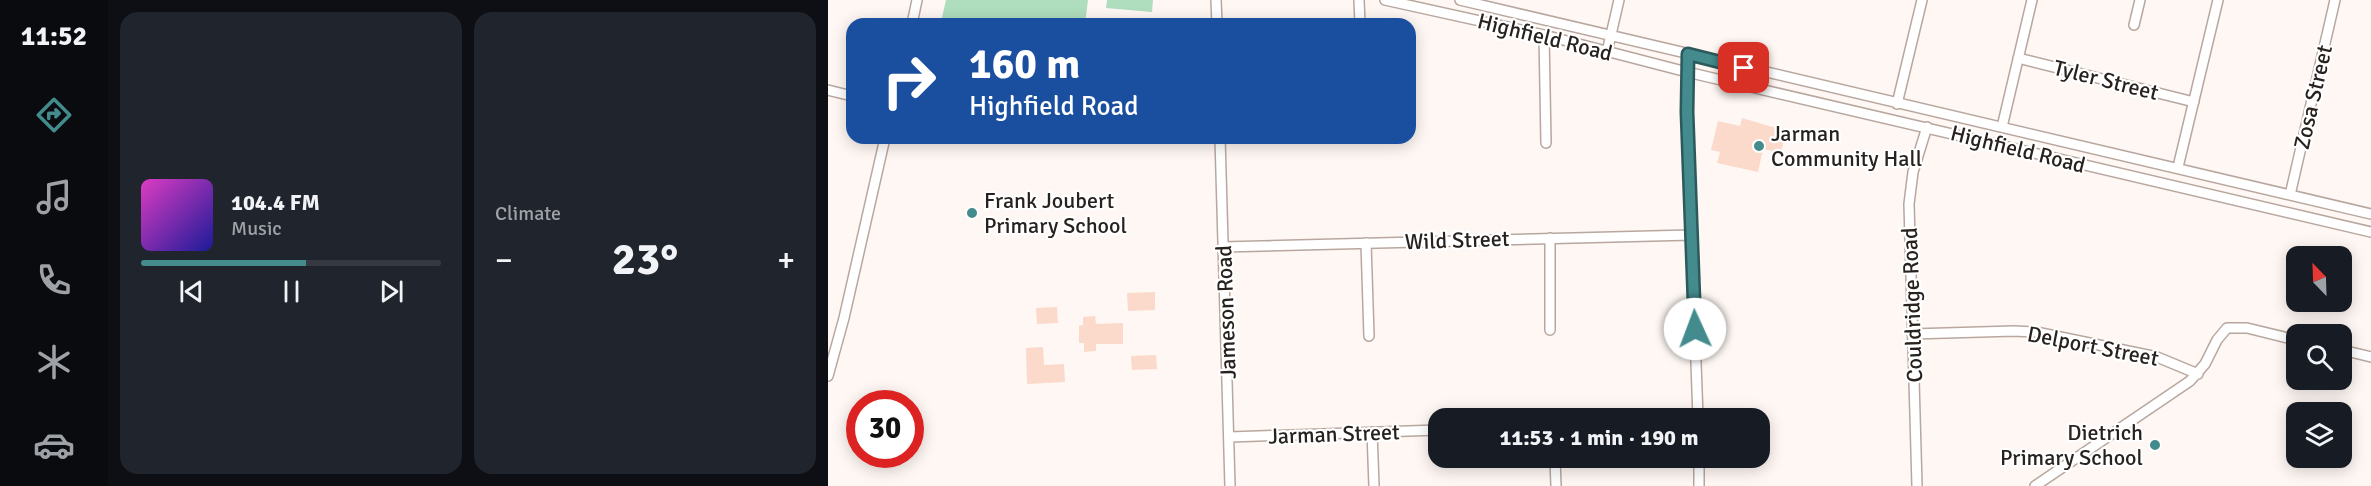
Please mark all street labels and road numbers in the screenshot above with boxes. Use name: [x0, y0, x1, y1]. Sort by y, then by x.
street label: Highfield Road: [1475, 7, 1615, 67]
street label: Zosa Street: [2288, 42, 2338, 152]
street label: Tyler Street: [2051, 54, 2161, 106]
street label: Highfield Road: [1948, 119, 2088, 179]
street label: Wild Street: [1404, 225, 1510, 255]
street label: Couldridge Road: [1896, 227, 1928, 383]
street label: Jameson Road: [1210, 245, 1242, 379]
street label: Delport Street: [2025, 320, 2161, 372]
street label: Jarman Street: [1268, 418, 1400, 450]

